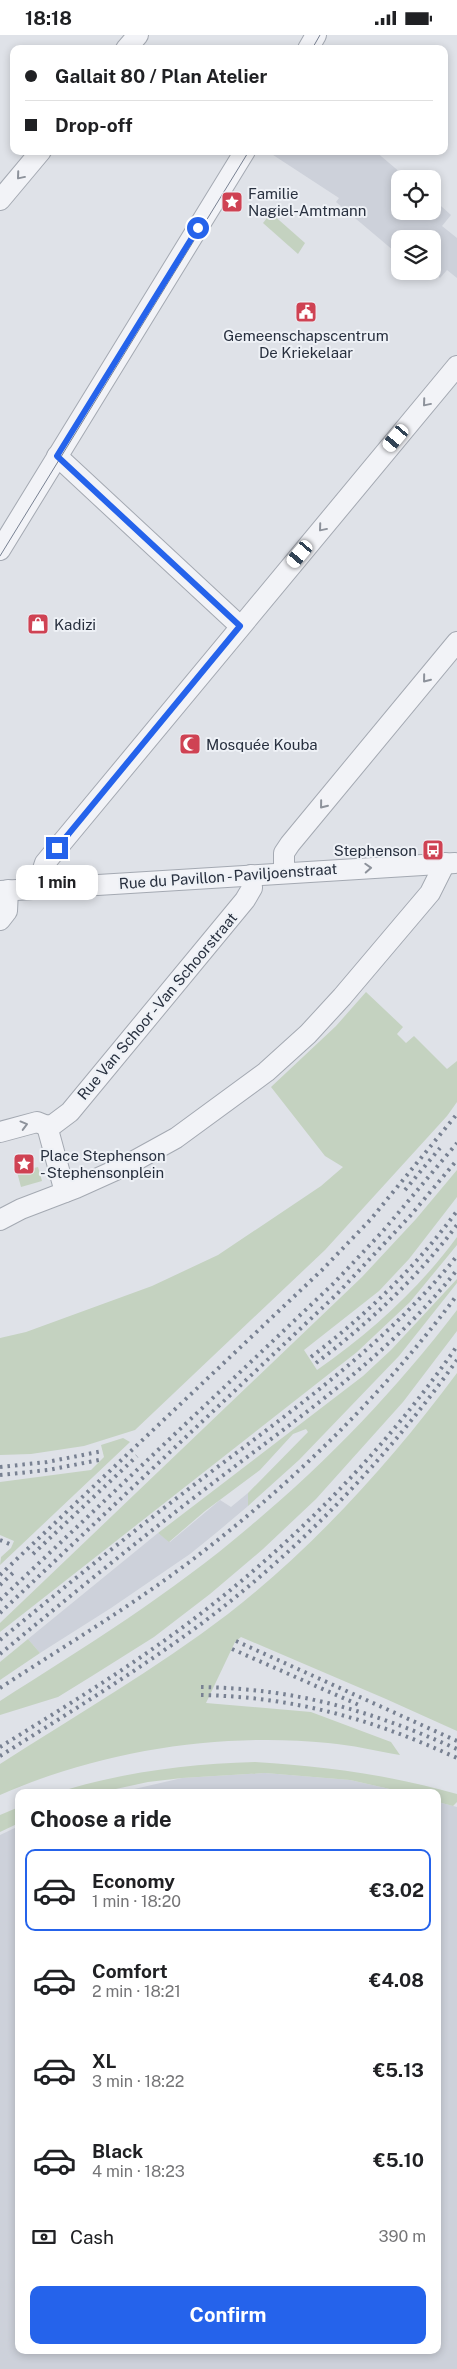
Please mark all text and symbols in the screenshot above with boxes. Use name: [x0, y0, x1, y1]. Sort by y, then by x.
text: 18:18: [25, 7, 72, 29]
text: Gallait 80 / Plan Atelier: [55, 65, 267, 87]
text: Drop-off: [55, 114, 132, 136]
one-way arrow: [18, 170, 26, 179]
map controls: [391, 170, 441, 280]
button: locate: [391, 170, 441, 220]
place label: Familie Nagiel-Amtmann: [248, 185, 366, 219]
place icon: Familie Nagiel-Amtmann: [220, 190, 244, 214]
route start: [187, 217, 209, 239]
button: layers: [391, 230, 441, 280]
public building icon: Gemeenschapscentrum De Kriekelaar: [294, 300, 318, 324]
place label: Gemeenschapscentrum De Kriekelaar: [223, 327, 389, 361]
one-way arrow: [423, 397, 431, 406]
car: [380, 422, 411, 454]
one-way arrow: [319, 522, 327, 531]
car: [284, 538, 315, 570]
shop icon: Kadizi: [26, 612, 50, 636]
place label: Kadizi: [54, 616, 96, 633]
one-way arrow: [423, 674, 432, 683]
mosque icon: Mosquée Kouba: [178, 732, 202, 756]
place label: Mosquée Kouba: [206, 736, 318, 753]
one-way arrow: [319, 799, 328, 808]
route end: [46, 837, 68, 859]
bus stop icon: Stephenson: [421, 838, 445, 862]
place label: Stephenson: [334, 842, 417, 859]
street label: Rue du Pavillon - Paviljoenstraat: [118, 860, 338, 892]
one-way arrow: [364, 863, 372, 873]
callout: 1 min: [16, 865, 98, 901]
text: 1 min: [38, 873, 76, 892]
street label: Rue Van Schoor - Van Schoorstraat: [74, 909, 240, 1103]
one-way arrow: [19, 1121, 27, 1131]
place label: Place Stephenson - Stephensonplein: [40, 1147, 166, 1181]
place icon: Place Stephenson - Stephensonplein: [12, 1152, 36, 1176]
text: Choose a ride: [30, 1806, 172, 1832]
icon: car: [32, 1868, 77, 1913]
text: Economy: [92, 1870, 175, 1892]
text: €3.02: [370, 1879, 424, 1901]
text: 1 min · 18:20: [92, 1892, 181, 1911]
icon: car: [32, 1958, 77, 2003]
text: Comfort: [92, 1960, 168, 1982]
text: €4.08: [369, 1969, 424, 1991]
text: 2 min · 18:21: [92, 1982, 181, 2001]
icon: car: [32, 2048, 77, 2093]
text: XL: [92, 2050, 117, 2072]
text: €5.13: [373, 2059, 424, 2081]
text: 3 min · 18:22: [92, 2072, 184, 2091]
icon: car: [32, 2138, 77, 2183]
text: Black: [92, 2140, 143, 2162]
text: €5.10: [373, 2149, 424, 2171]
text: 4 min · 18:23: [92, 2162, 185, 2181]
icon: cash: [30, 2223, 58, 2251]
text: Cash: [70, 2226, 114, 2248]
text: 390 m: [379, 2227, 426, 2246]
button: Confirm: [30, 2286, 426, 2344]

